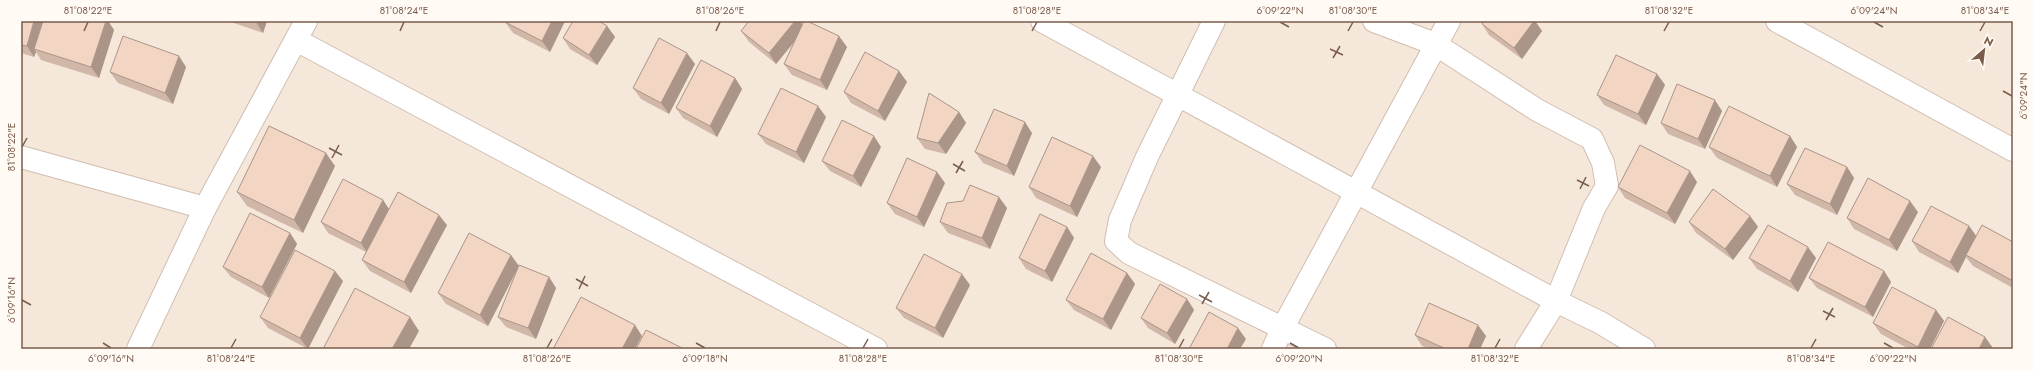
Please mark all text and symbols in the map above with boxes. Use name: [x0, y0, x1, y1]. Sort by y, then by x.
text: 81°08'22"E: [64, 3, 112, 18]
text: 81°08'24"E: [380, 3, 428, 18]
text: 81°08'26"E: [696, 3, 744, 18]
text: 81°08'28"E: [1013, 3, 1061, 18]
text: 6°09'22"N: [1257, 3, 1303, 18]
text: 81°08'30"E: [1329, 3, 1377, 18]
text: 81°08'32"E: [1645, 3, 1693, 18]
text: 6°09'24"N: [1850, 3, 1898, 18]
text: 81°08'34"E: [1961, 3, 2009, 18]
north arrow: [1964, 30, 2004, 70]
text: N: [1981, 32, 1996, 50]
text: 6°09'24"N: [2016, 72, 2031, 120]
text: 81°08'22"E: [4, 123, 19, 171]
text: 6°09'16"N: [4, 277, 19, 323]
text: 6°09'16"N: [88, 351, 134, 366]
text: 81°08'24"E: [207, 351, 255, 366]
text: 81°08'26"E: [523, 351, 571, 366]
text: 6°09'18"N: [682, 351, 728, 366]
text: 81°08'28"E: [839, 351, 887, 366]
text: 81°08'30"E: [1155, 351, 1203, 366]
text: 6°09'20"N: [1275, 351, 1323, 366]
text: 81°08'32"E: [1471, 351, 1519, 366]
text: 81°08'34"E: [1787, 351, 1835, 366]
text: 6°09'22"N: [1870, 351, 1916, 366]

